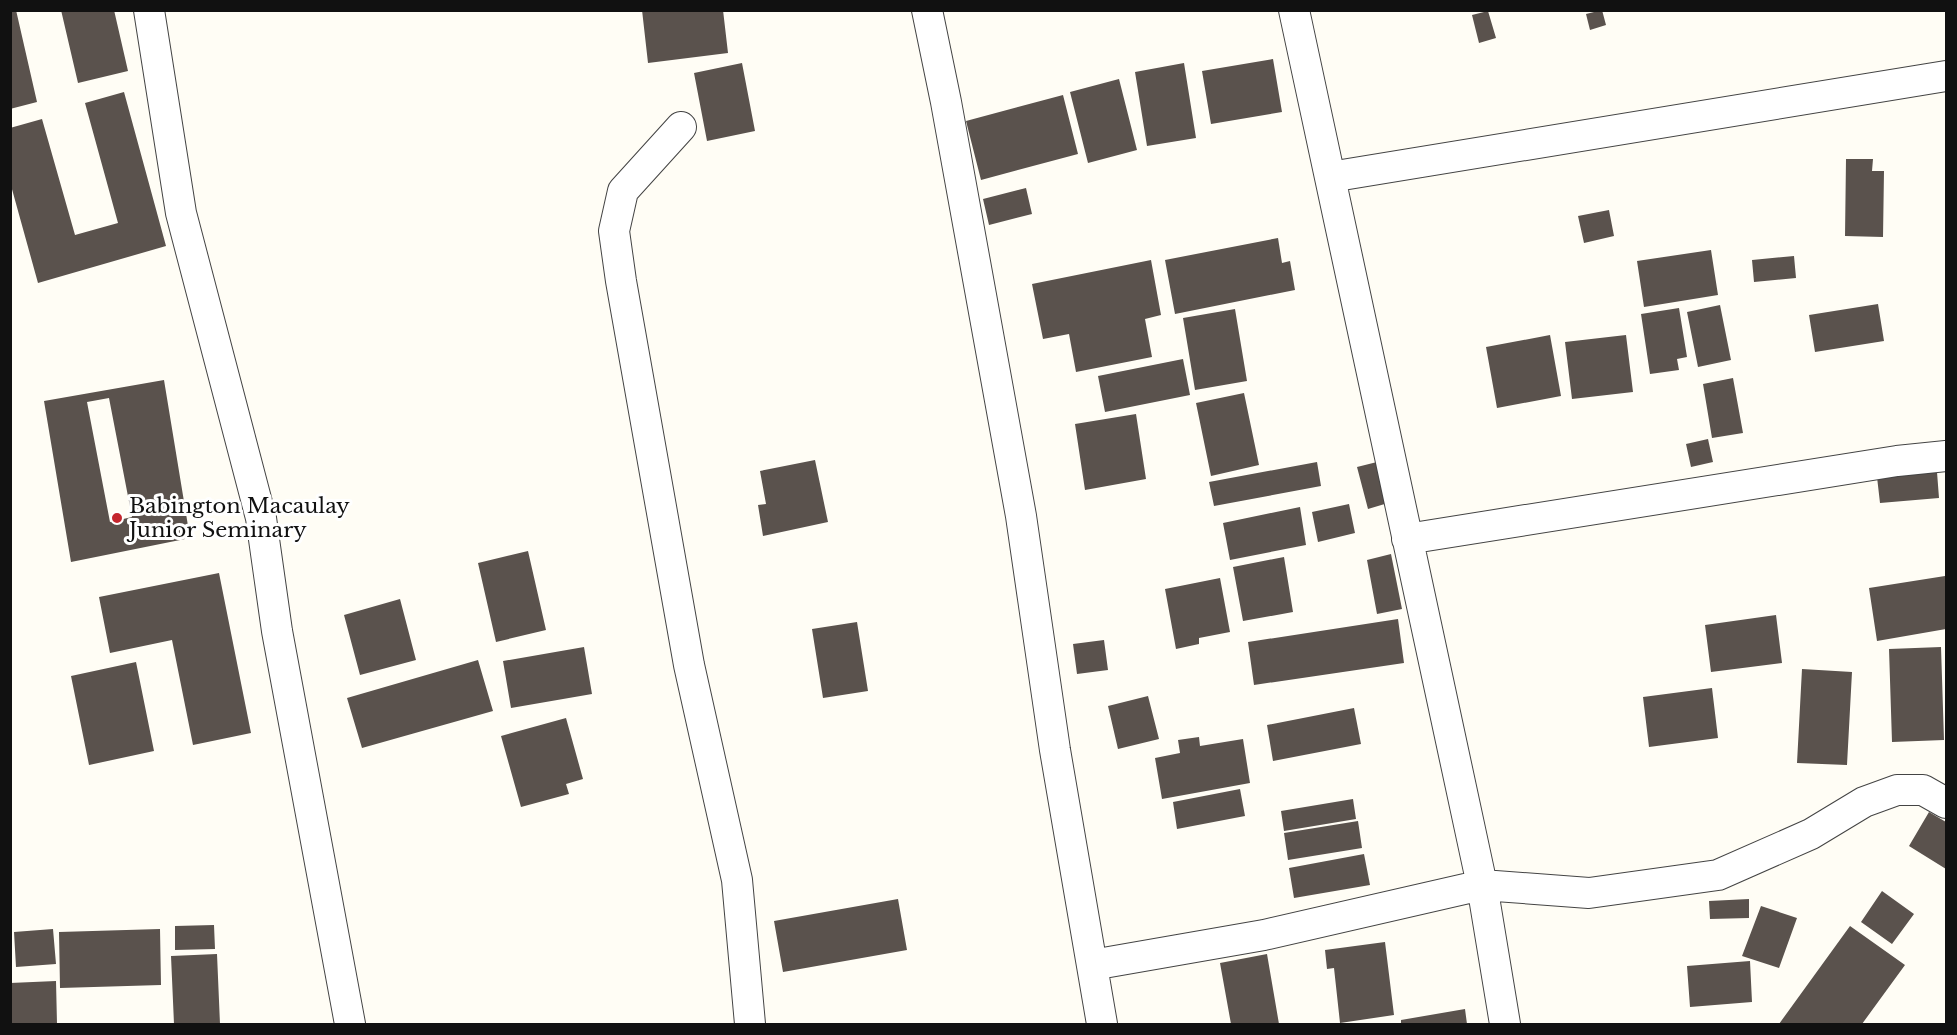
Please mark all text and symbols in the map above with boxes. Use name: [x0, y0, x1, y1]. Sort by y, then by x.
place label: Babington Macaulay Junior Seminary: [126, 493, 350, 543]
marker: Babington Macaulay Junior Seminary: [110, 511, 124, 525]

